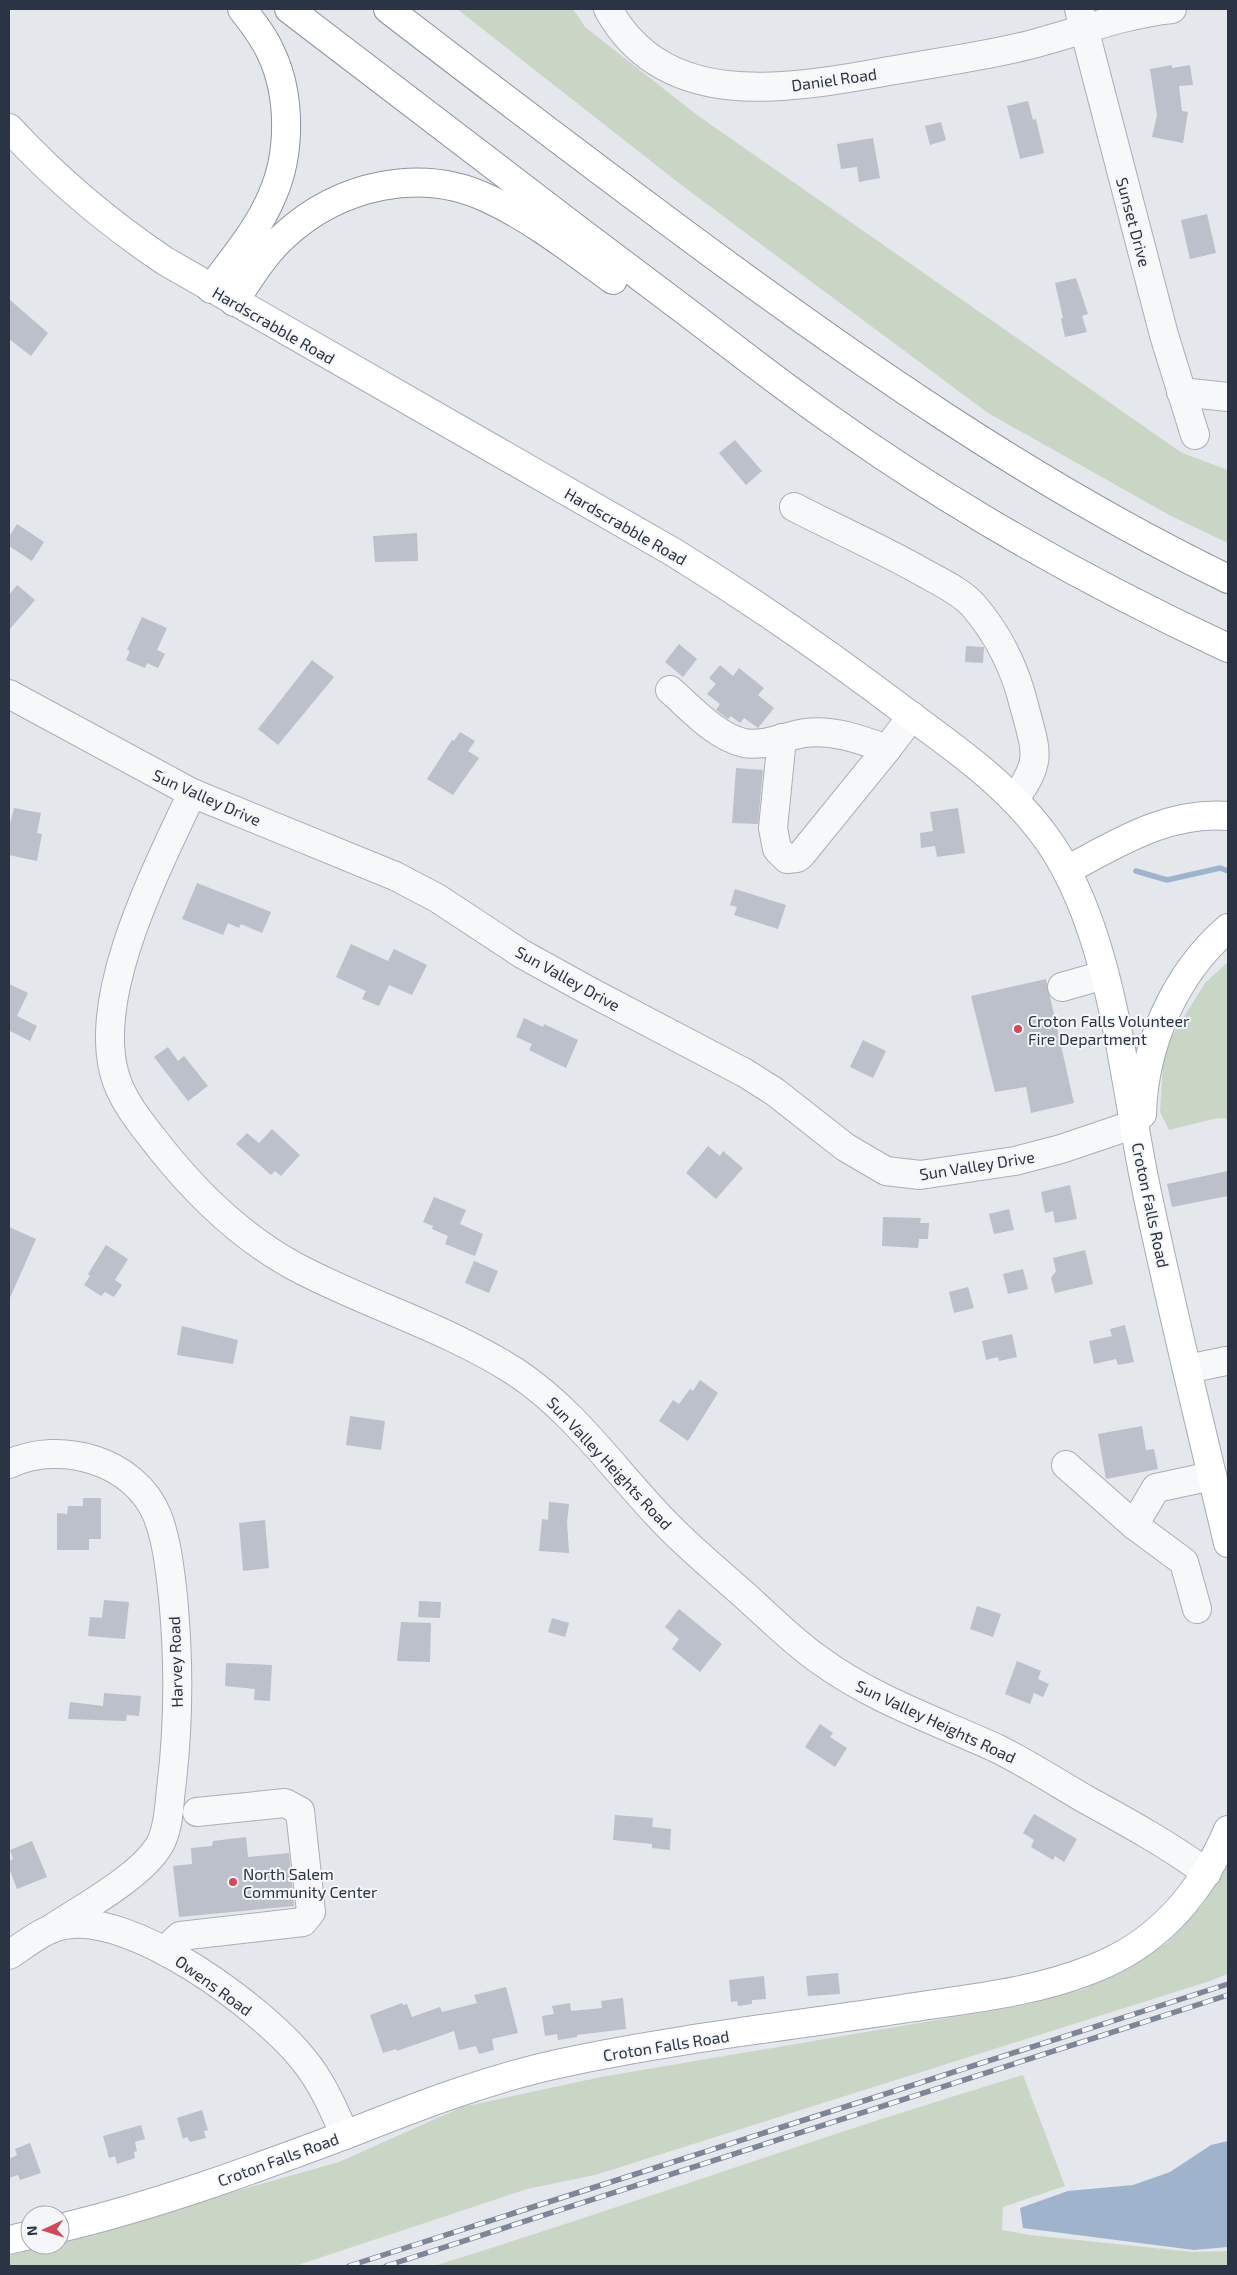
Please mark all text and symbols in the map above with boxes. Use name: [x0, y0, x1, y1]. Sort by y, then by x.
street label: Daniel Road: [790, 64, 878, 94]
street label: Sunset Drive: [1113, 175, 1155, 269]
street label: Hardscrabble Road: [209, 282, 339, 368]
street label: Hardscrabble Road: [561, 483, 691, 569]
street label: Sun Valley Drive: [150, 765, 264, 829]
street label: Sun Valley Drive: [513, 941, 623, 1015]
place label: Croton Falls Volunteer Fire Department: [1028, 1011, 1190, 1048]
marker: Croton Falls Volunteer Fire Department: [1012, 1023, 1024, 1035]
street label: Croton Falls Road: [1128, 1141, 1174, 1269]
street label: Sun Valley Drive: [918, 1147, 1036, 1183]
street label: Sun Valley Heights Road: [544, 1393, 676, 1533]
street label: Harvey Road: [164, 1616, 186, 1708]
street label: Sun Valley Heights Road: [853, 1676, 1019, 1766]
place label: North Salem Community Center: [243, 1864, 378, 1901]
marker: North Salem Community Center: [227, 1876, 239, 1888]
street label: Owens Road: [172, 1951, 256, 2019]
street label: Croton Falls Road: [602, 2026, 730, 2064]
street label: Croton Falls Road: [215, 2128, 341, 2190]
north arrow: [20, 2205, 70, 2255]
text: N: [23, 2225, 40, 2237]

